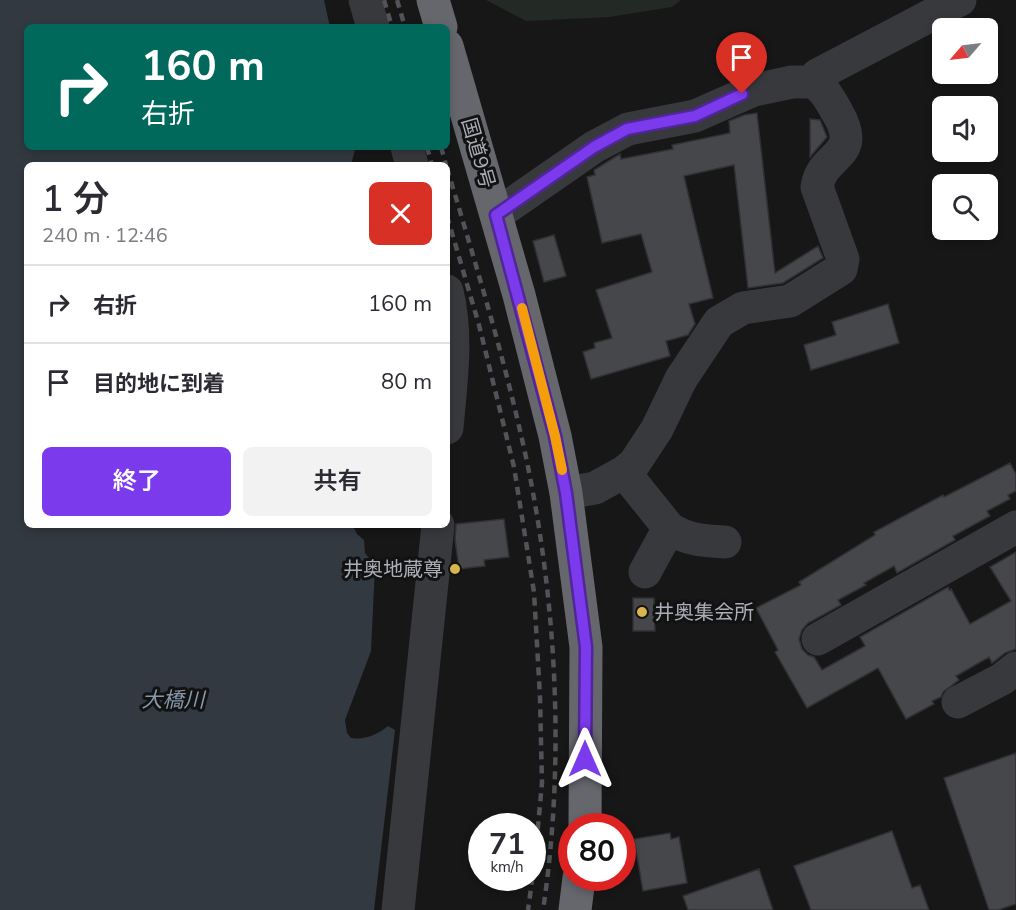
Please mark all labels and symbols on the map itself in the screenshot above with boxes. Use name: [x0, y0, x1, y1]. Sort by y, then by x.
north arrow: [932, 18, 998, 84]
pin: [716, 32, 767, 94]
street label: 国道9号: [455, 115, 501, 191]
place label: 井奥地蔵尊: [343, 556, 443, 583]
marker: 井奥地蔵尊: [448, 562, 462, 576]
place label: 井奥集会所: [654, 599, 754, 626]
marker: 井奥集会所: [635, 605, 649, 619]
water label: 大橋川: [142, 686, 206, 714]
position arrow: [553, 727, 617, 791]
speed limit sign: 80: [558, 813, 636, 891]

